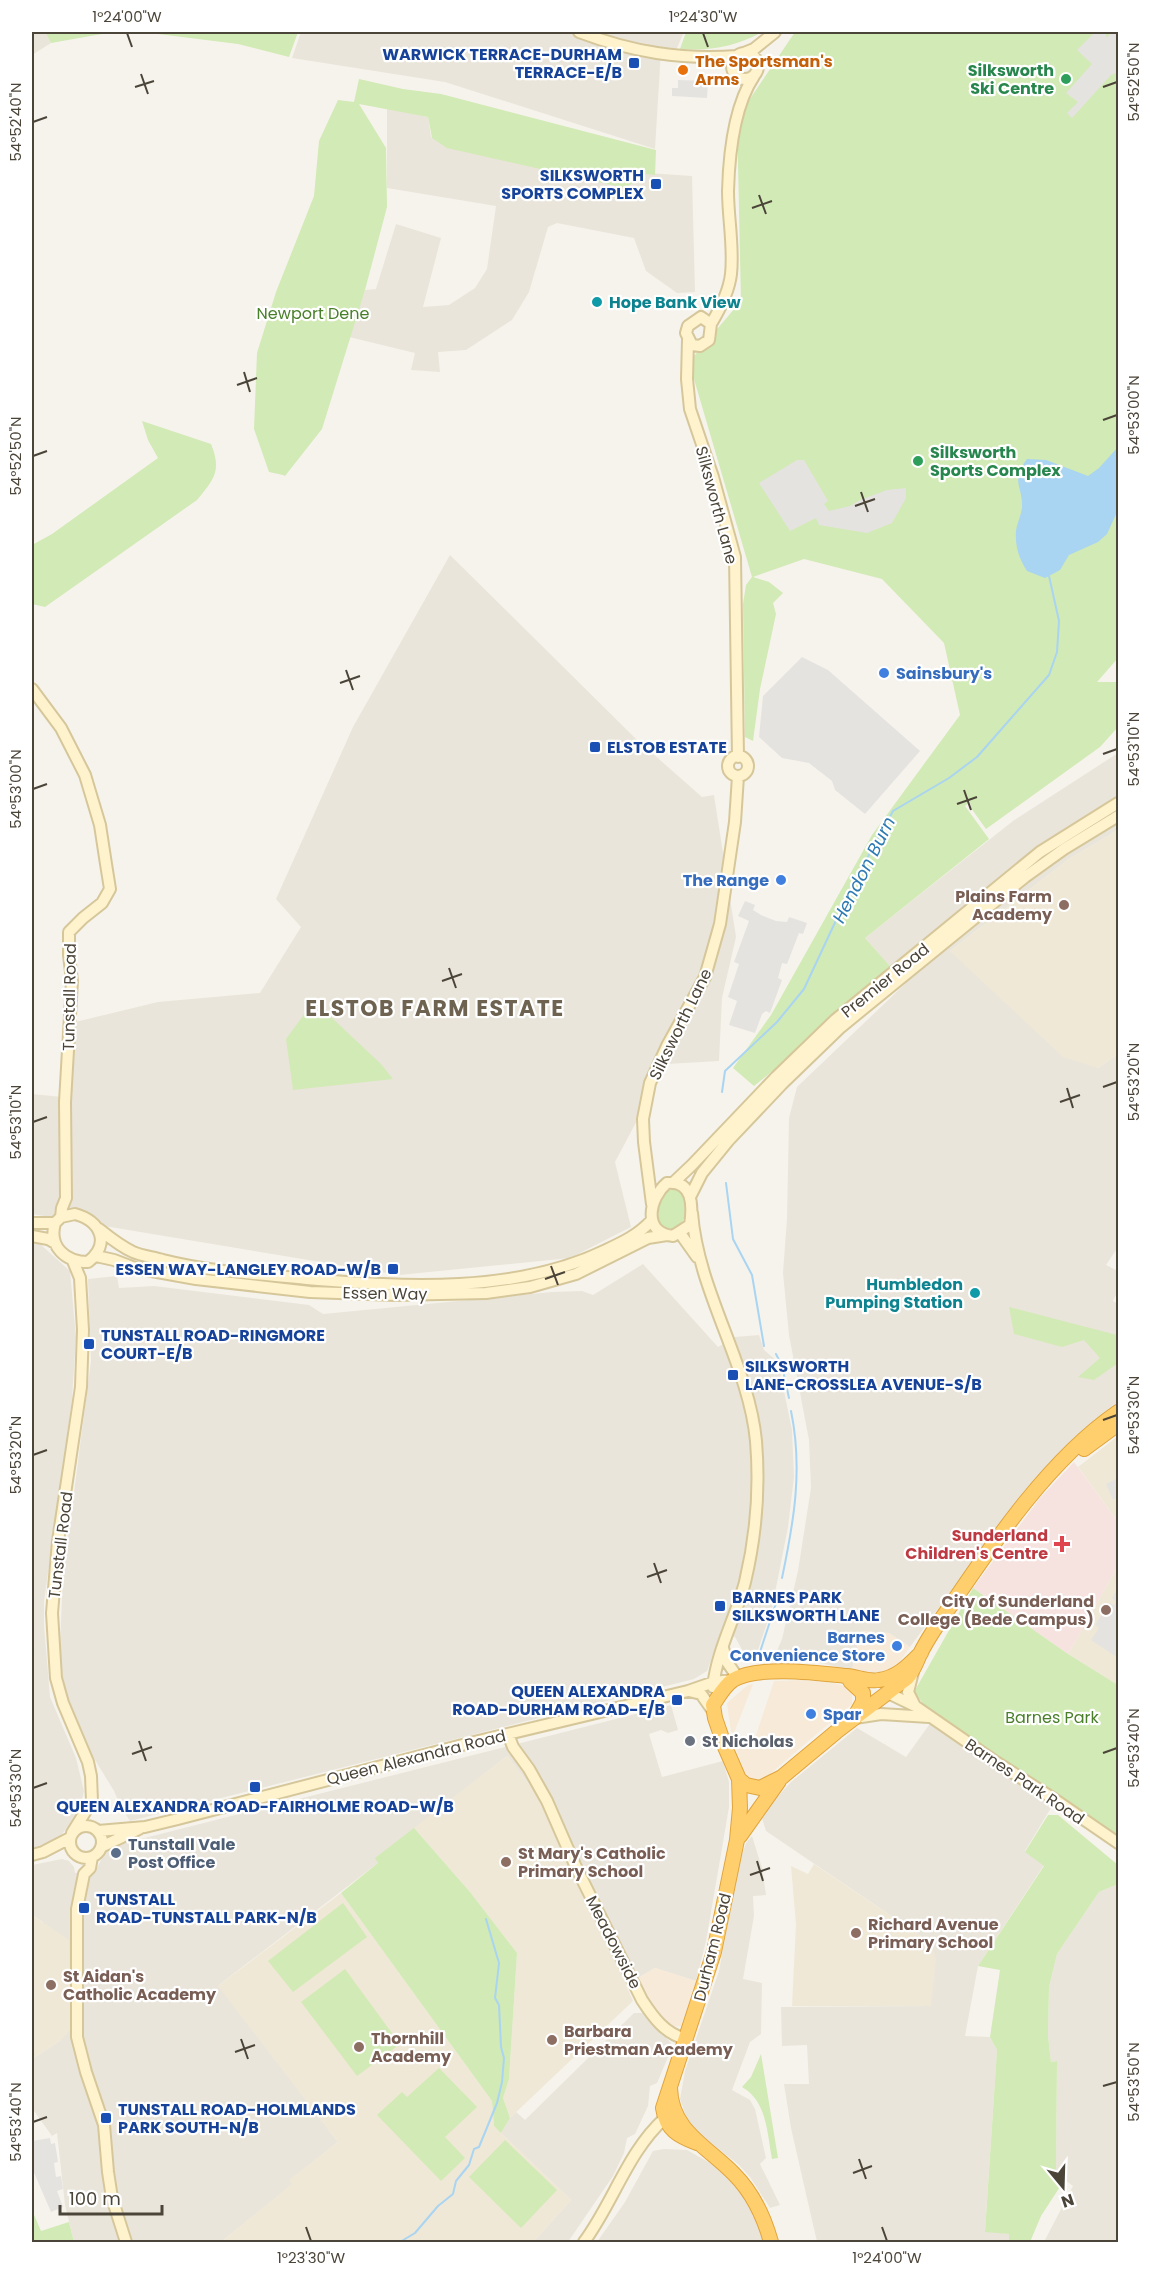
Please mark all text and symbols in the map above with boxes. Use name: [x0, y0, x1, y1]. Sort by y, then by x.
text: 1°24'00"W: [92, 6, 162, 27]
text: 1°24'30"W: [669, 6, 738, 27]
text: 54°52'50"N: [1123, 42, 1144, 122]
place label: WARWICK TERRACE-DURHAM TERRACE-E/B: [382, 43, 622, 84]
place label: The Sportsman's Arms: [695, 50, 833, 91]
marker: WARWICK TERRACE-DURHAM TERRACE-E/B: [627, 56, 641, 70]
place label: Silksworth Ski Centre: [968, 59, 1054, 100]
marker: The Sportsman's Arms: [676, 63, 690, 77]
marker: Silksworth Ski Centre: [1059, 72, 1073, 86]
text: 54°52'40"N: [5, 82, 26, 162]
place label: SILKSWORTH SPORTS COMPLEX: [501, 164, 645, 205]
marker: SILKSWORTH SPORTS COMPLEX: [649, 177, 663, 191]
place label: Hope Bank View: [609, 291, 741, 314]
marker: Hope Bank View: [590, 295, 604, 309]
park label: Newport Dene: [257, 302, 369, 325]
text: 54°53'00"N: [1123, 375, 1144, 455]
text: 54°52'50"N: [5, 416, 26, 496]
place label: Silksworth Sports Complex: [930, 441, 1061, 482]
street label: Silksworth Lane: [690, 444, 743, 567]
marker: Silksworth Sports Complex: [911, 454, 925, 468]
place label: Sainsbury's: [896, 662, 992, 685]
marker: Sainsbury's: [877, 666, 891, 680]
text: 54°53'10"N: [1123, 712, 1144, 786]
place label: ELSTOB ESTATE: [607, 736, 727, 759]
marker: ELSTOB ESTATE: [588, 740, 602, 754]
text: 54°53'00"N: [5, 749, 26, 829]
water label: Hendon Burn: [826, 812, 901, 927]
place label: The Range: [683, 869, 769, 892]
marker: The Range: [774, 873, 788, 887]
place label: Plains Farm Academy: [955, 885, 1053, 926]
marker: Plains Farm Academy: [1057, 898, 1071, 912]
street label: Premier Road: [836, 938, 934, 1023]
street label: Tunstall Road: [57, 943, 82, 1051]
street label: Silksworth Lane: [643, 965, 717, 1084]
district label: ELSTOB FARM ESTATE: [305, 993, 565, 1024]
text: 54°53'20"N: [1123, 1043, 1144, 1121]
text: 54°53'10"N: [5, 1085, 26, 1159]
place label: ESSEN WAY-LANGLEY ROAD-W/B: [116, 1258, 381, 1281]
marker: ESSEN WAY-LANGLEY ROAD-W/B: [386, 1262, 400, 1276]
place label: Humbledon Pumping Station: [825, 1273, 963, 1314]
street label: Essen Way: [342, 1281, 428, 1306]
marker: Humbledon Pumping Station: [968, 1286, 982, 1300]
place label: TUNSTALL ROAD-RINGMORE COURT-E/B: [101, 1324, 325, 1365]
marker: TUNSTALL ROAD-RINGMORE COURT-E/B: [82, 1337, 96, 1351]
place label: SILKSWORTH LANE-CROSSLEA AVENUE-S/B: [745, 1355, 982, 1396]
marker: SILKSWORTH LANE-CROSSLEA AVENUE-S/B: [726, 1368, 740, 1382]
text: 54°53'30"N: [1123, 1376, 1144, 1454]
text: 54°53'20"N: [5, 1416, 26, 1494]
street label: Tunstall Road: [43, 1490, 78, 1600]
place label: Sunderland Children's Centre: [905, 1524, 1048, 1565]
marker: Sunderland Children's Centre: [1053, 1535, 1071, 1553]
place label: BARNES PARK SILKSWORTH LANE: [732, 1586, 880, 1627]
place label: City of Sunderland College (Bede Campus): [898, 1590, 1094, 1631]
marker: BARNES PARK SILKSWORTH LANE: [713, 1599, 727, 1613]
marker: City of Sunderland College (Bede Campus): [1099, 1603, 1113, 1617]
place label: Barnes Convenience Store: [730, 1626, 885, 1667]
marker: Barnes Convenience Store: [890, 1639, 904, 1653]
place label: QUEEN ALEXANDRA ROAD-DURHAM ROAD-E/B: [452, 1680, 665, 1721]
marker: QUEEN ALEXANDRA ROAD-DURHAM ROAD-E/B: [670, 1693, 684, 1707]
place label: Spar: [823, 1703, 862, 1726]
park label: Barnes Park: [1005, 1706, 1100, 1729]
marker: Spar: [804, 1707, 818, 1721]
text: 54°53'40"N: [1123, 1708, 1144, 1788]
street label: Queen Alexandra Road: [324, 1724, 508, 1791]
place label: St Nicholas: [702, 1730, 794, 1753]
street label: Barnes Park Road: [960, 1733, 1089, 1830]
marker: St Nicholas: [683, 1734, 697, 1748]
text: 54°53'30"N: [5, 1749, 26, 1827]
marker: QUEEN ALEXANDRA ROAD-FAIRHOLME ROAD-W/B: [248, 1780, 262, 1794]
place label: QUEEN ALEXANDRA ROAD-FAIRHOLME ROAD-W/B: [56, 1795, 454, 1818]
place label: Tunstall Vale Post Office: [128, 1833, 235, 1874]
place label: St Mary's Catholic Primary School: [518, 1842, 666, 1883]
marker: Tunstall Vale Post Office: [109, 1846, 123, 1860]
marker: St Mary's Catholic Primary School: [499, 1855, 513, 1869]
place label: TUNSTALL ROAD-TUNSTALL PARK-N/B: [96, 1888, 317, 1929]
street label: Durham Road: [688, 1891, 737, 2004]
street label: Meadowside: [580, 1892, 647, 1993]
marker: TUNSTALL ROAD-TUNSTALL PARK-N/B: [77, 1901, 91, 1915]
place label: Richard Avenue Primary School: [868, 1913, 999, 1954]
marker: Richard Avenue Primary School: [849, 1926, 863, 1940]
place label: St Aidan's Catholic Academy: [63, 1965, 217, 2006]
marker: St Aidan's Catholic Academy: [44, 1978, 58, 1992]
place label: Barbara Priestman Academy: [564, 2020, 734, 2061]
place label: Thornhill Academy: [371, 2027, 452, 2068]
marker: Barbara Priestman Academy: [545, 2033, 559, 2047]
marker: Thornhill Academy: [352, 2040, 366, 2054]
text: 54°53'50"N: [1123, 2042, 1144, 2122]
text: 54°53'40"N: [5, 2082, 26, 2162]
place label: TUNSTALL ROAD-HOLMLANDS PARK SOUTH-N/B: [118, 2098, 356, 2139]
marker: TUNSTALL ROAD-HOLMLANDS PARK SOUTH-N/B: [99, 2111, 113, 2125]
north arrow: [1033, 2157, 1093, 2217]
scale bar: [60, 2178, 162, 2216]
text: 100 m: [69, 2186, 121, 2211]
text: N: [1058, 2188, 1077, 2214]
text: 1°23'30"W: [277, 2247, 345, 2268]
text: 1°24'00"W: [852, 2247, 922, 2268]

